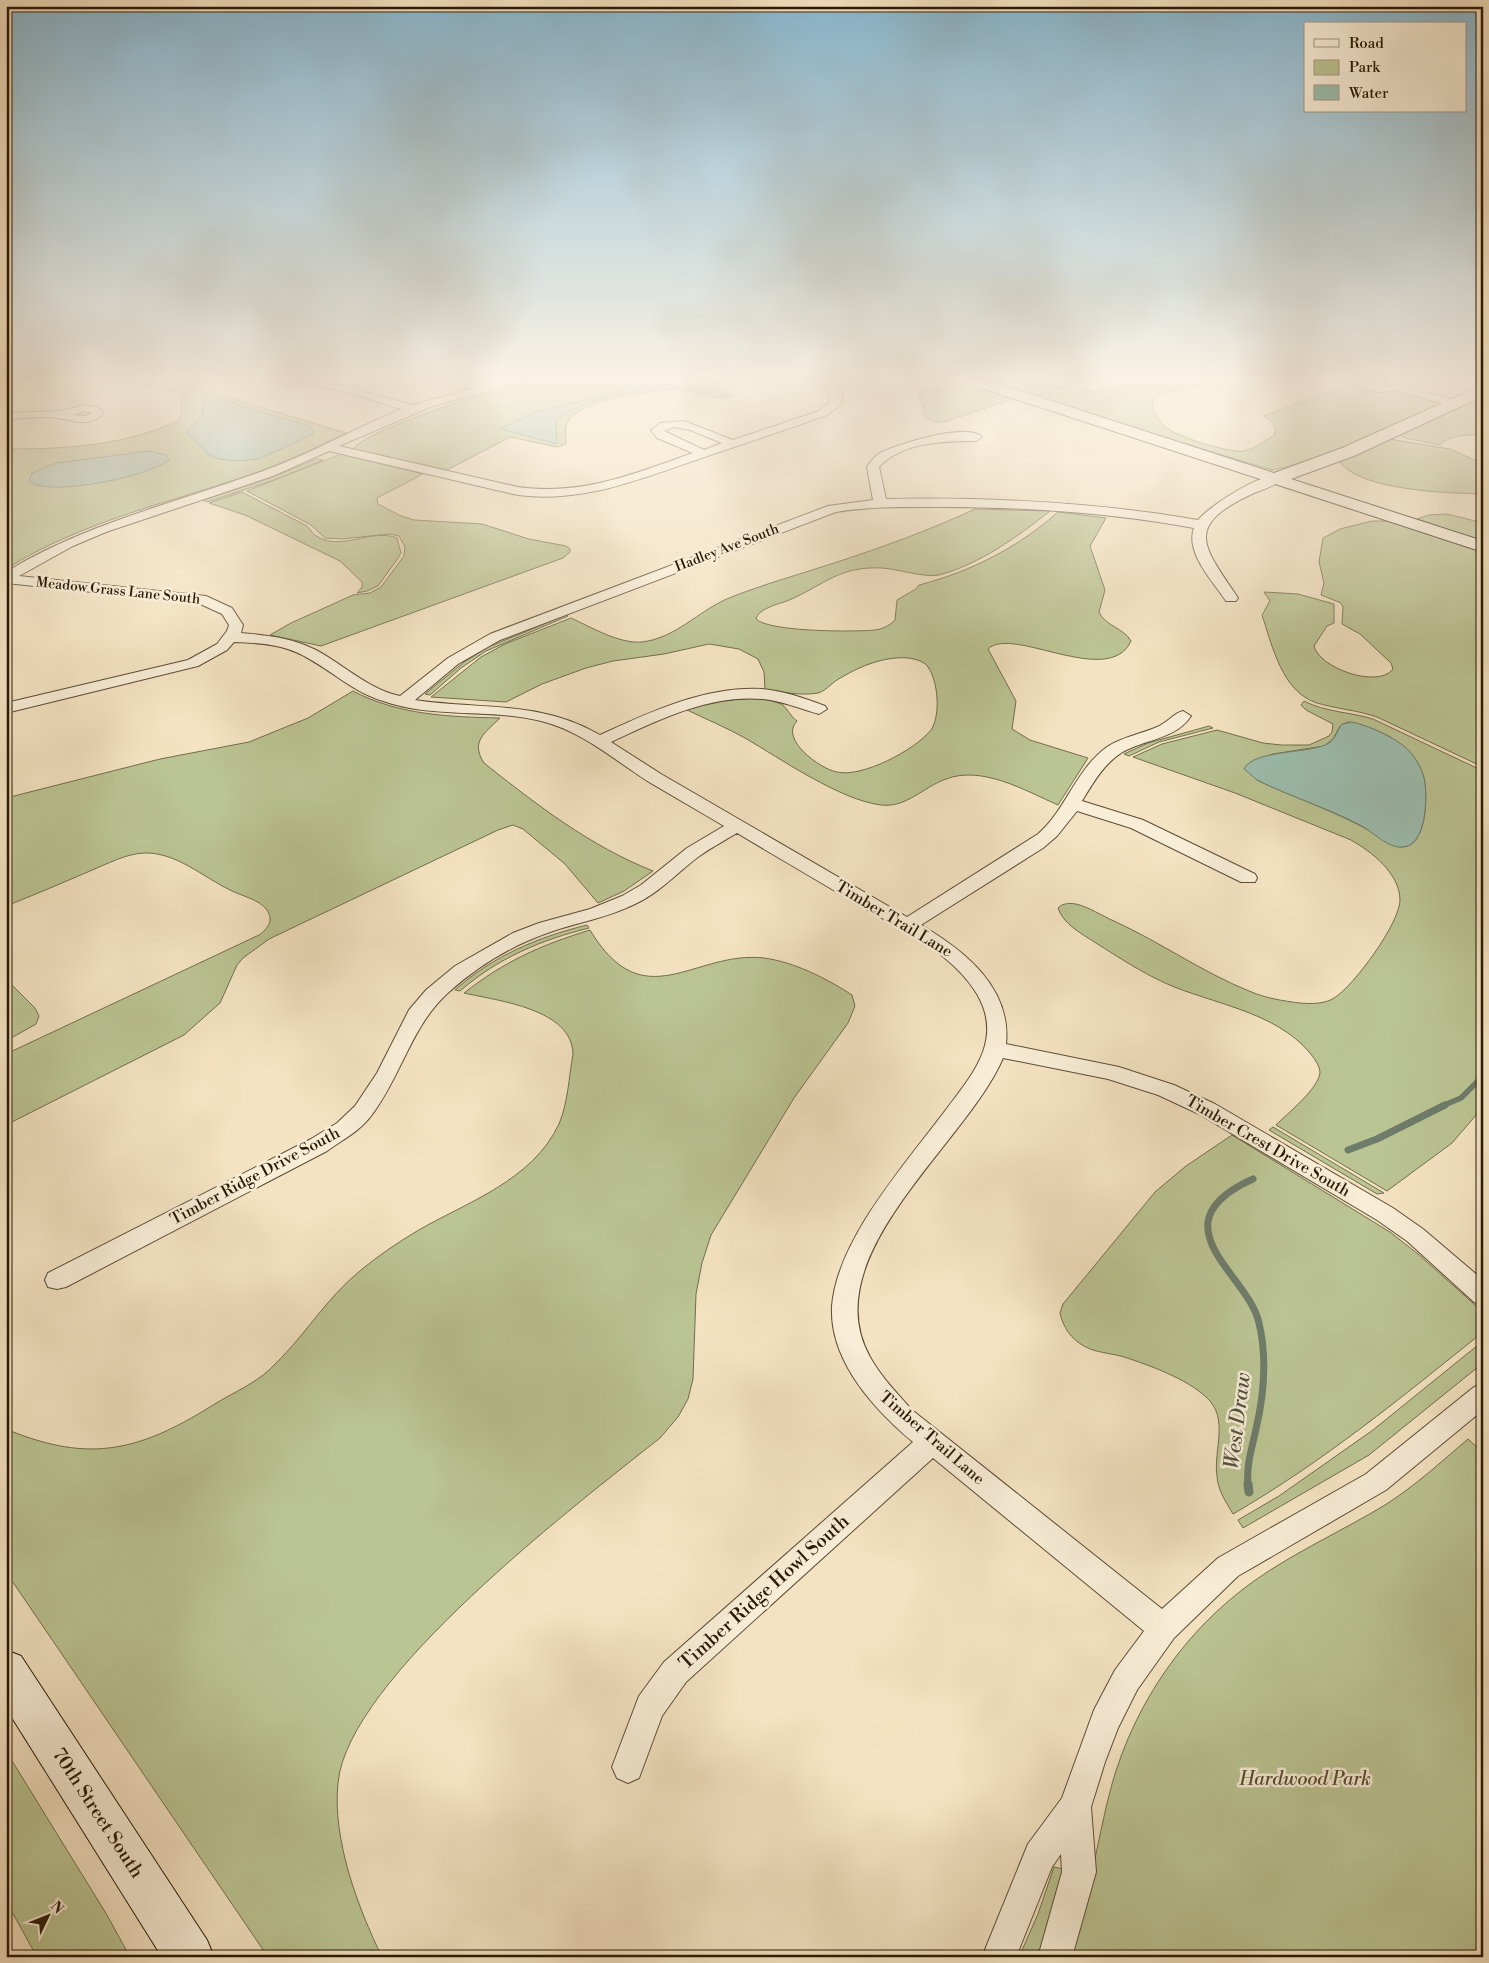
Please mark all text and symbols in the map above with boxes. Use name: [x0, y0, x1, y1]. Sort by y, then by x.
legend: [1304, 22, 1466, 112]
text: Road: [1349, 34, 1384, 53]
text: Park: [1349, 58, 1381, 77]
text: Water: [1348, 84, 1389, 103]
street label: Hadley Ave South: [672, 520, 782, 576]
street label: Meadow Grass Lane South: [35, 573, 202, 609]
street label: Timber Trail Lane: [832, 876, 956, 962]
street label: Timber Crest Drive South: [1182, 1091, 1354, 1202]
street label: Timber Ridge Drive South: [167, 1122, 344, 1229]
water label: West Draw: [1219, 1371, 1257, 1471]
street label: Timber Trail Lane: [875, 1387, 989, 1489]
street label: Timber Ridge Howl South: [674, 1509, 854, 1675]
street label: 70th Street South: [47, 1744, 149, 1882]
park label: Hardwood Park: [1238, 1767, 1371, 1791]
north arrow: [22, 1890, 72, 1940]
text: N: [46, 1898, 67, 1918]

